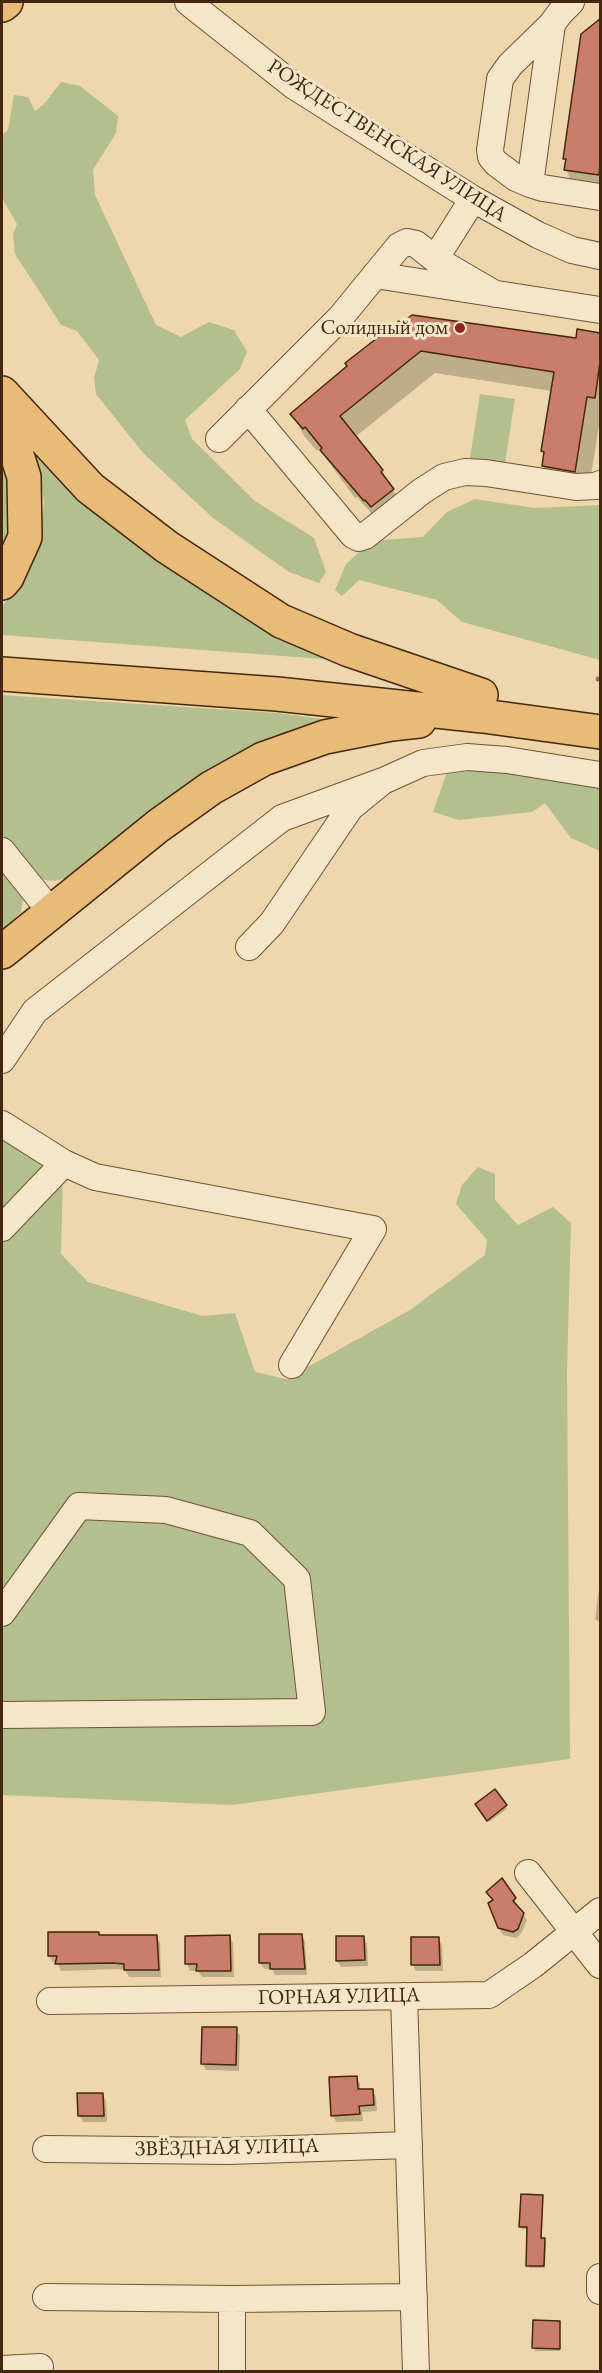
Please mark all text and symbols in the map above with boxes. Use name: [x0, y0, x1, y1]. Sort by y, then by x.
street label: РОЖДЕСТВЕНСКАЯ УЛИЦА: [263, 54, 511, 228]
place label: Солидный дом: [321, 315, 448, 341]
marker: Солидный дом: [453, 321, 467, 335]
street label: ГОРНАЯ УЛИЦА: [258, 1983, 420, 2011]
street label: ЗВЁЗДНАЯ УЛИЦА: [135, 2134, 319, 2162]

